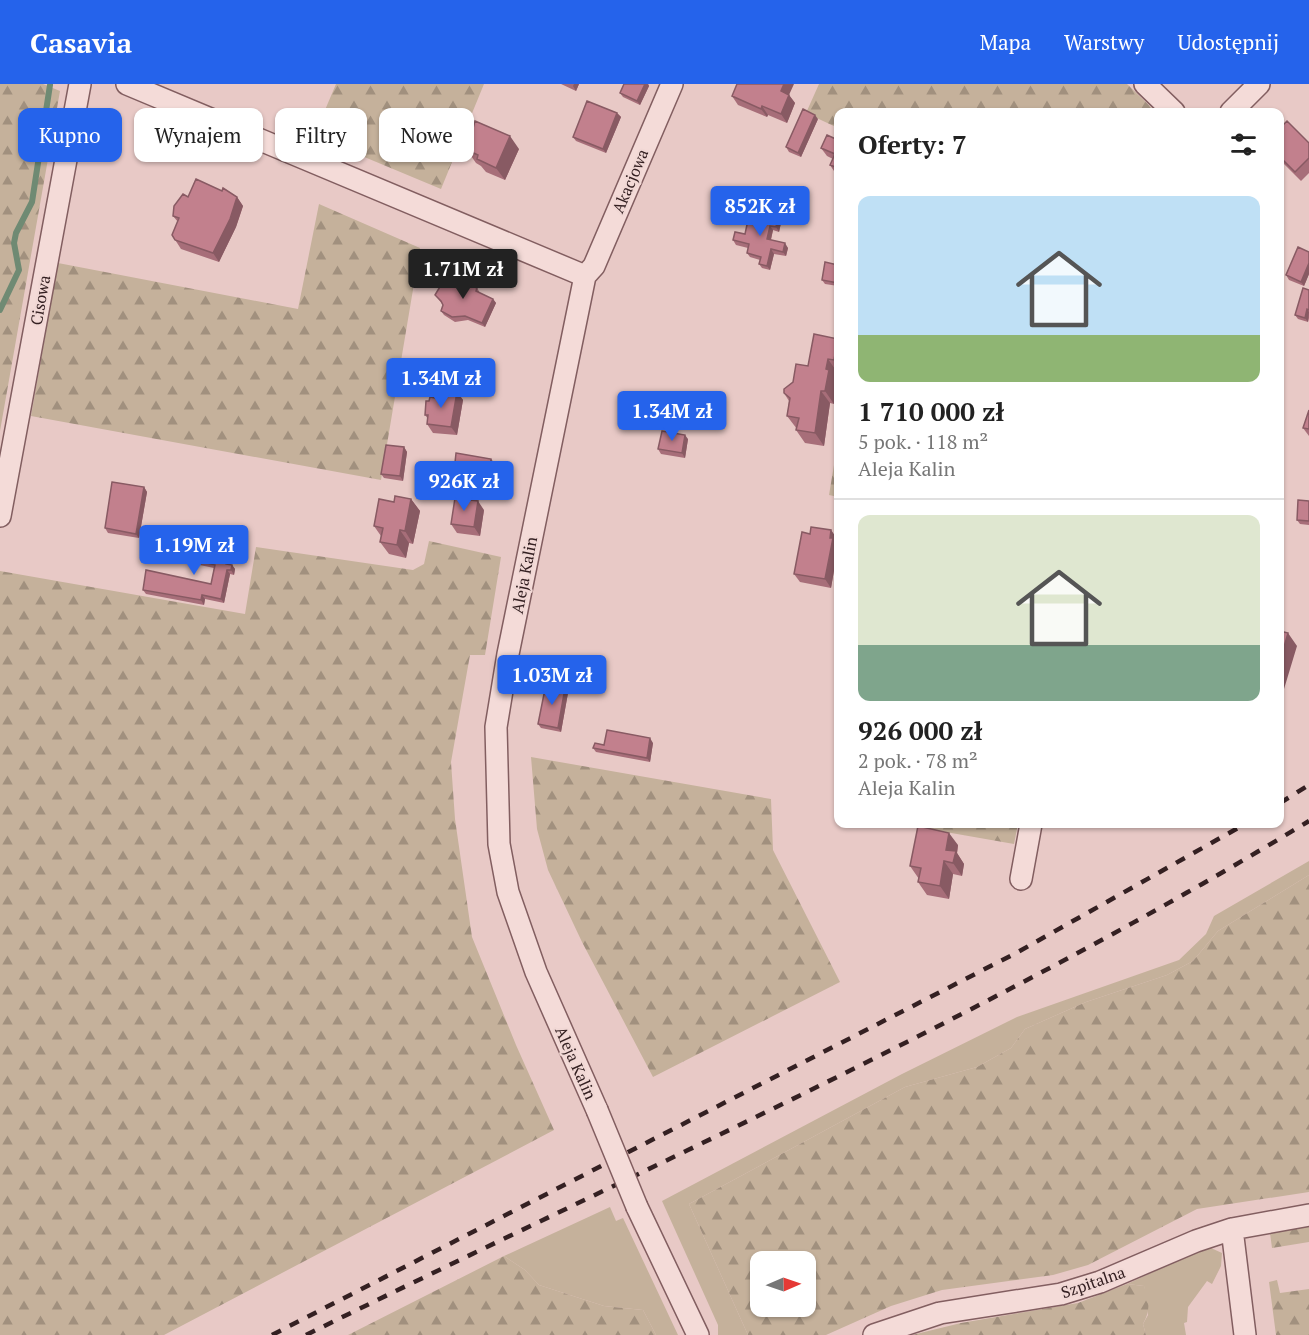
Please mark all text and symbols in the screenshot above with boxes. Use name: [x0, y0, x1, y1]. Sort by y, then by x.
text: Casavia: [30, 24, 132, 61]
text: Mapa: [980, 28, 1031, 56]
text: Warstwy: [1064, 28, 1144, 56]
text: Udostępnij: [1177, 28, 1279, 56]
chip: Kupno: [18, 108, 122, 162]
chip: Wynajem: [134, 108, 263, 162]
chip: Filtry: [275, 108, 367, 162]
chip: Nowe: [379, 108, 474, 162]
text: Oferty: 7: [858, 127, 967, 161]
icon: filters: [1227, 128, 1260, 161]
street label: Akacjowa: [607, 146, 653, 216]
pin: 852K zł: [705, 186, 815, 237]
text: 852K zł: [725, 192, 795, 219]
icon: home: [1005, 235, 1113, 343]
pin: 1.71M zł: [401, 249, 525, 300]
text: 1.71M zł: [422, 255, 504, 282]
street label: Cisowa: [25, 273, 55, 327]
pin: 1.34M zł: [379, 358, 503, 409]
text: 1.34M zł: [400, 364, 482, 391]
pin: 1.34M zł: [610, 391, 734, 442]
text: 1 710 000 zł: [858, 394, 1004, 428]
text: 1.34M zł: [631, 397, 713, 424]
text: 5 pok. · 118 m²: [858, 428, 988, 455]
text: Aleja Kalin: [858, 455, 955, 482]
pin: 926K zł: [409, 461, 519, 512]
text: 926K zł: [429, 467, 499, 494]
pin: 1.19M zł: [132, 525, 256, 576]
text: 1.19M zł: [153, 531, 235, 558]
street label: Aleja Kalin: [506, 534, 542, 615]
icon: home: [1005, 554, 1113, 662]
pin: 1.03M zł: [490, 655, 614, 706]
text: 1.03M zł: [511, 661, 593, 688]
text: 926 000 zł: [858, 713, 983, 747]
text: 2 pok. · 78 m²: [858, 747, 978, 774]
text: Aleja Kalin: [858, 774, 955, 801]
street label: Aleja Kalin: [550, 1023, 602, 1104]
north arrow: [750, 1251, 816, 1317]
map controls: [750, 1251, 816, 1317]
street label: Szpitalna: [1058, 1261, 1128, 1303]

